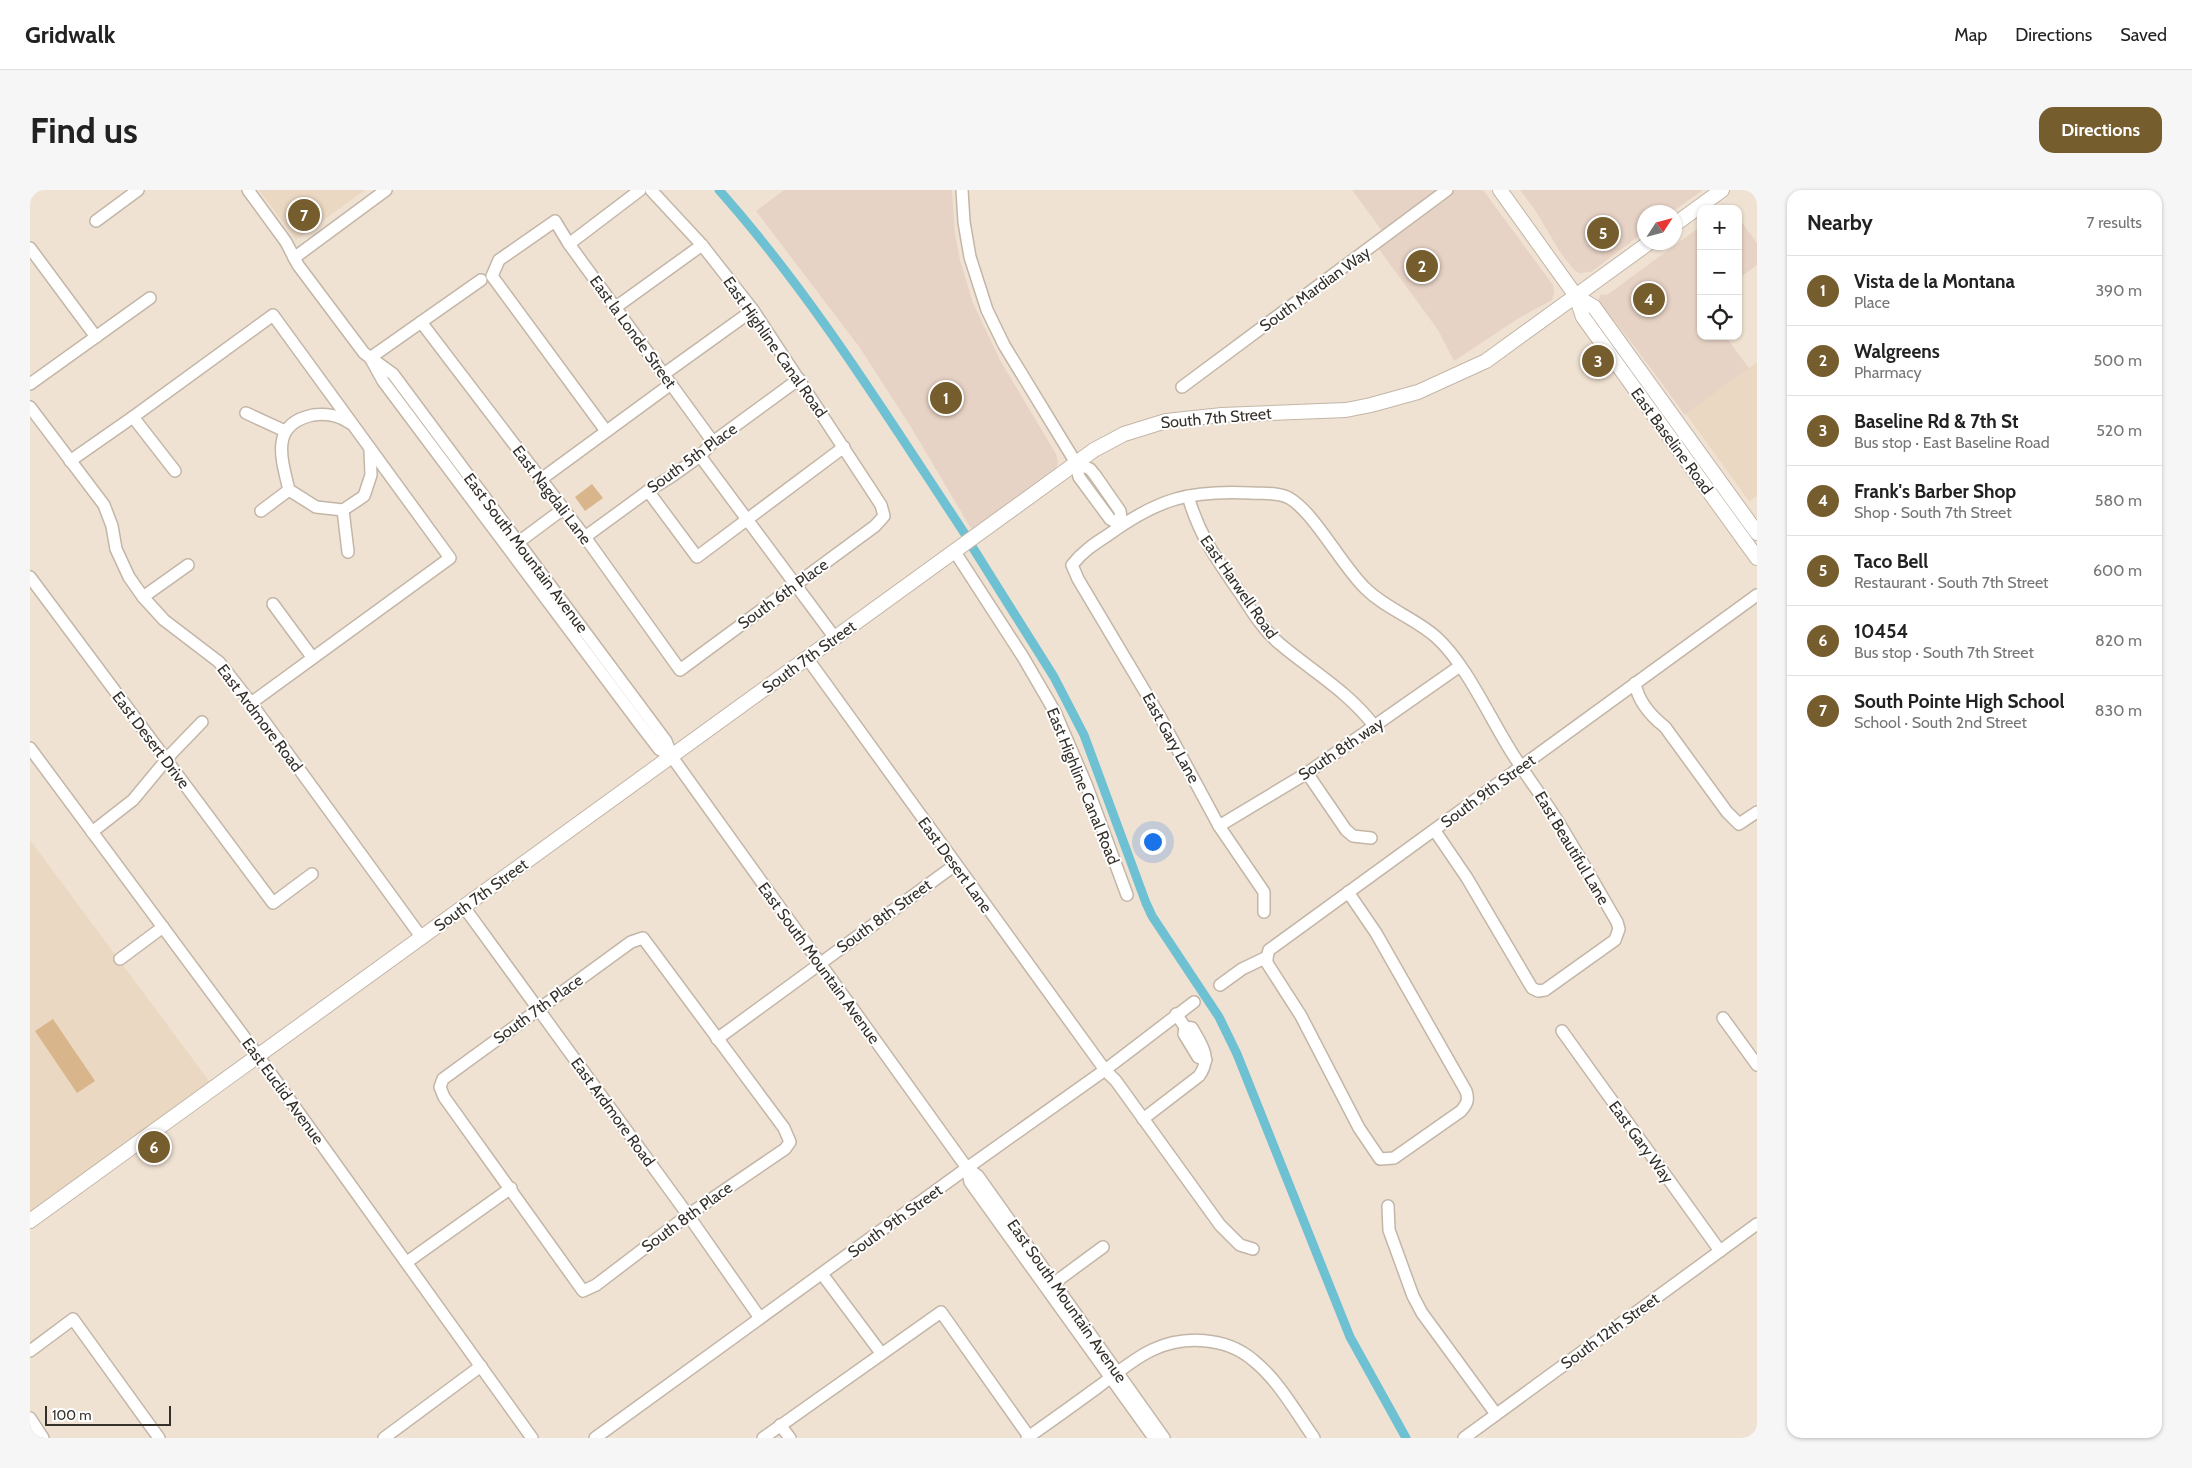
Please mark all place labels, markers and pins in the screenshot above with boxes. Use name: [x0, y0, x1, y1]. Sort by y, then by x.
pin: 7: [288, 196, 320, 234]
pin: 5: [1587, 214, 1619, 252]
pin: 2: [1406, 247, 1438, 285]
pin: 4: [1633, 280, 1665, 318]
pin: 3: [1582, 342, 1614, 380]
pin: 1: [930, 379, 962, 417]
pin: 6: [138, 1128, 170, 1166]

